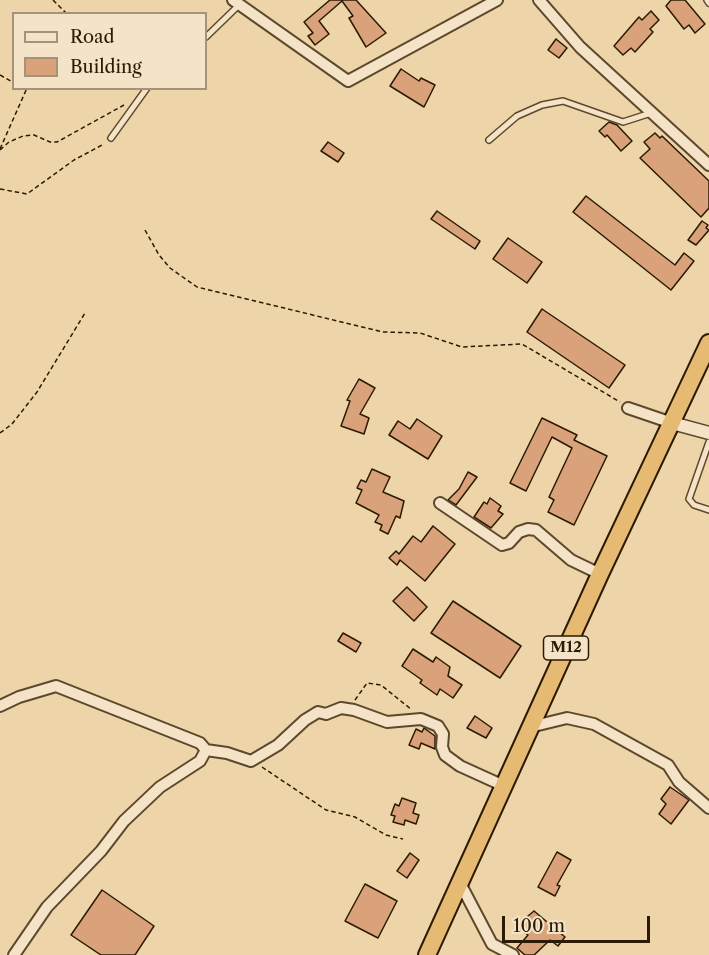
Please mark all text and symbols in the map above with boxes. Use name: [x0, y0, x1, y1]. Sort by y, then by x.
legend: [12, 12, 207, 90]
text: Road: [70, 26, 115, 48]
text: Building: [70, 56, 142, 78]
road number: M12: [544, 636, 588, 660]
scale bar: [505, 904, 654, 942]
text: 100 m: [513, 915, 565, 937]

